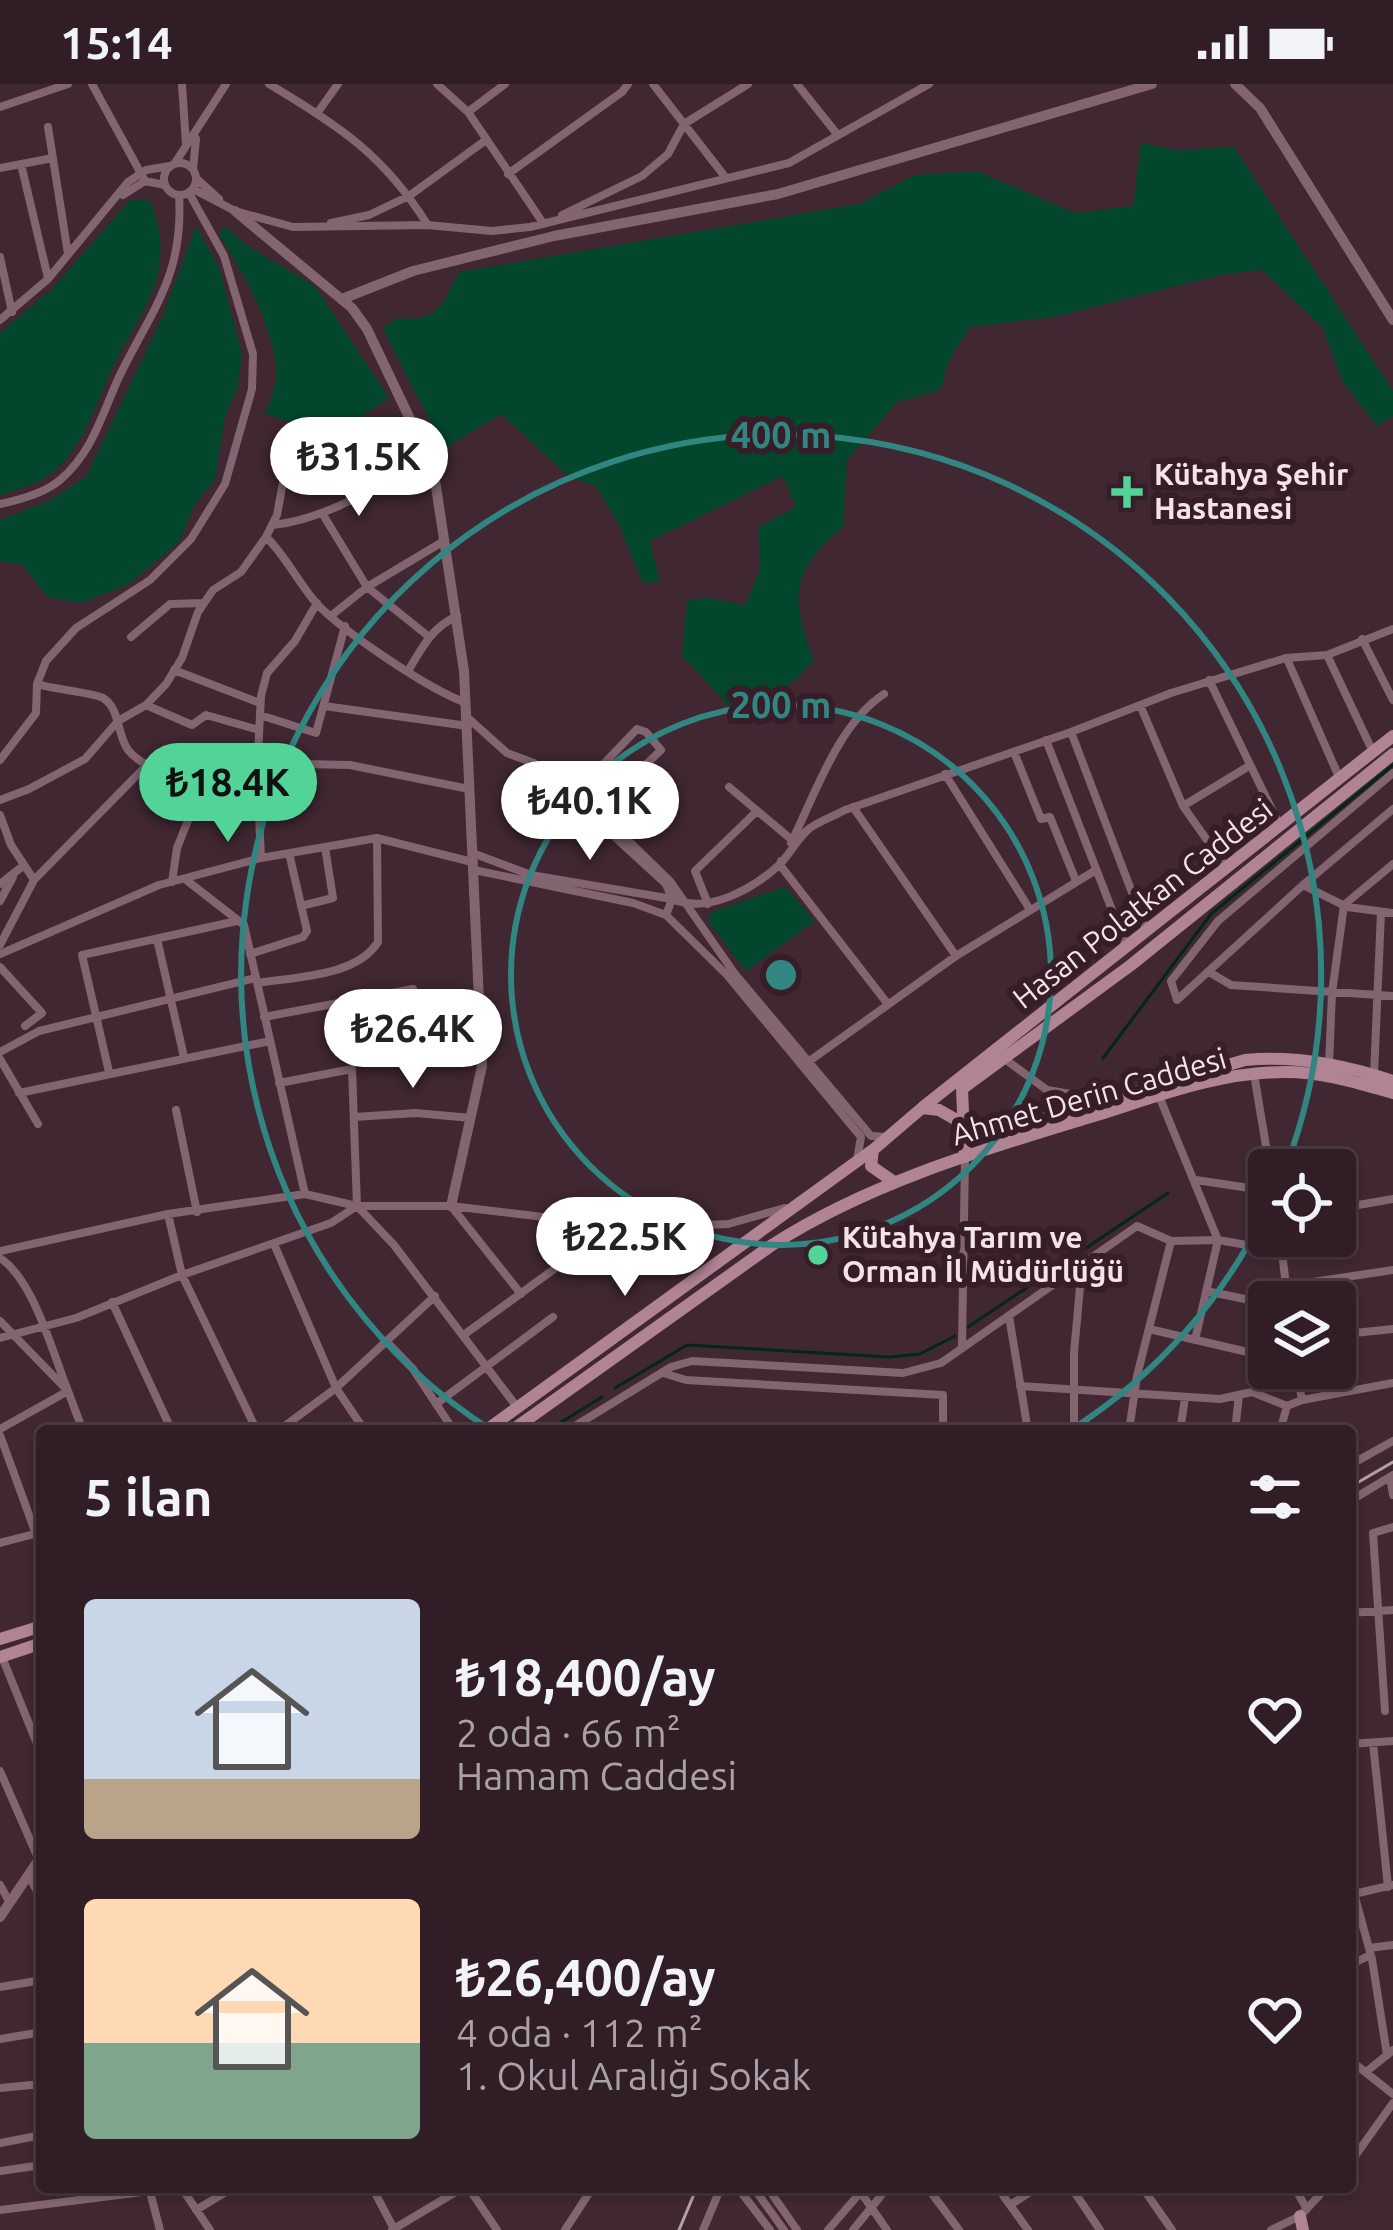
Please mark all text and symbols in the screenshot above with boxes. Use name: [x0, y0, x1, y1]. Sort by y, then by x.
text: 15:14: [60, 17, 173, 68]
text: 400 m: [731, 414, 831, 455]
pin: ₺31.5K: [261, 417, 457, 519]
text: ₺31.5K: [297, 434, 421, 477]
place label: Kütahya Şehir Hastanesi: [1154, 457, 1349, 525]
marker: Kütahya Şehir Hastanesi: [1111, 476, 1143, 508]
text: 200 m: [731, 684, 831, 725]
pin: ₺18.4K: [130, 743, 326, 845]
text: ₺18.4K: [166, 760, 290, 803]
pin: ₺40.1K: [492, 761, 688, 863]
text: ₺40.1K: [528, 778, 652, 821]
street label: Hasan Polatkan Caddesi: [1006, 791, 1279, 1015]
centre of rings: [760, 954, 802, 996]
pin: ₺26.4K: [315, 989, 511, 1091]
text: ₺26.4K: [351, 1006, 475, 1049]
street label: Ahmet Derin Caddesi: [948, 1041, 1230, 1152]
map controls: [1248, 1149, 1356, 1389]
button: locate: [1248, 1149, 1356, 1257]
pin: ₺22.5K: [527, 1197, 723, 1299]
text: ₺22.5K: [563, 1214, 687, 1257]
place label: Kütahya Tarım ve Orman İl Müdürlüğü: [842, 1220, 1124, 1288]
marker: Kütahya Tarım ve Orman İl Müdürlüğü: [805, 1242, 831, 1268]
button: layers: [1248, 1281, 1356, 1389]
icon: filters: [1242, 1464, 1308, 1530]
text: 5 ilan: [84, 1468, 213, 1526]
icon: home: [180, 1647, 324, 1791]
text: ₺18,400/ay: [456, 1648, 716, 1706]
icon: heart: [1242, 1686, 1308, 1752]
text: 2 oda · 66 m²: [456, 1711, 681, 1754]
text: Hamam Caddesi: [456, 1754, 737, 1797]
icon: home: [180, 1947, 324, 2091]
text: ₺26,400/ay: [456, 1948, 716, 2006]
icon: heart: [1242, 1986, 1308, 2052]
text: 4 oda · 112 m²: [456, 2011, 703, 2054]
text: 1. Okul Aralığı Sokak: [456, 2054, 811, 2097]

